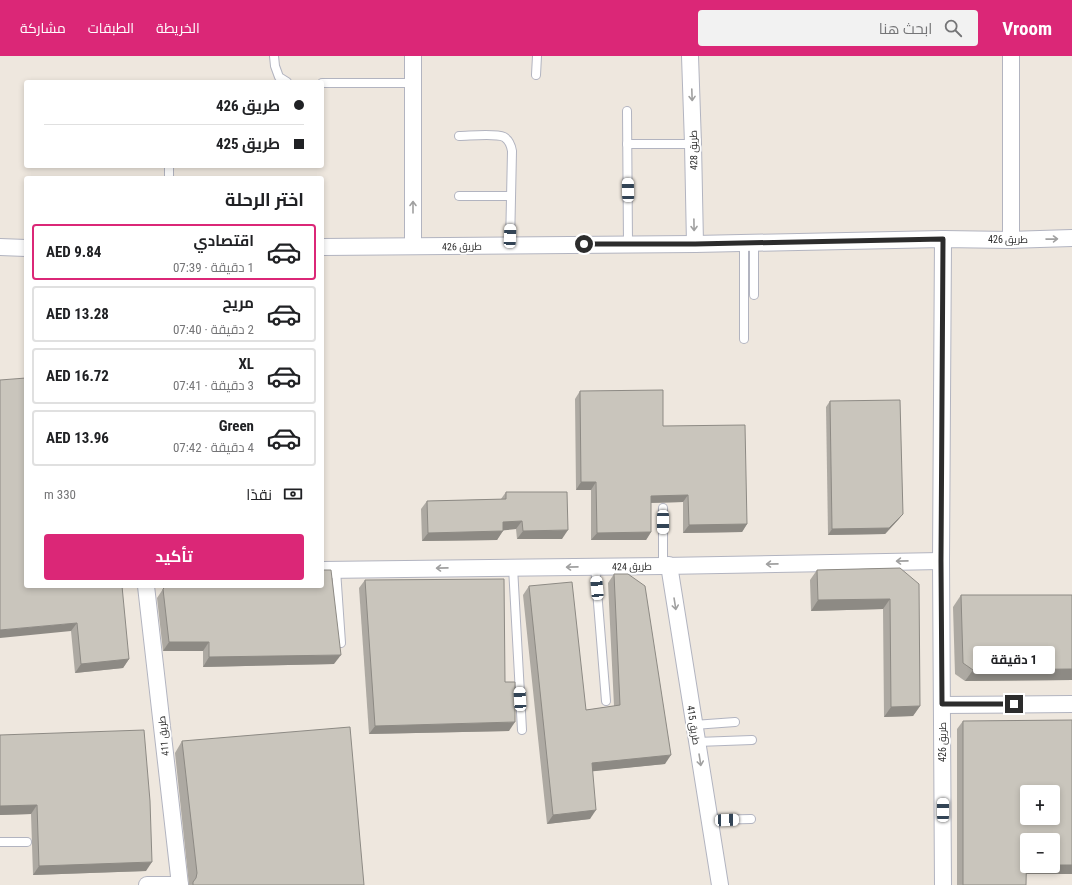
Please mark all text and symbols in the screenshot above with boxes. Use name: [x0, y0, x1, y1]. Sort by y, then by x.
search box: [698, 10, 978, 46]
icon: search: [942, 17, 964, 39]
text: Vroom: [1002, 17, 1052, 40]
text: مشاركة: [20, 20, 66, 36]
text: الطبقات: [88, 20, 134, 36]
text: الخريطة: [156, 20, 200, 36]
text: ابحث هنا: [879, 20, 932, 38]
one-way arrow: [688, 88, 695, 101]
text: طريق 426: [216, 97, 280, 115]
street label: طريق 428: [688, 130, 700, 170]
text: طريق 425: [216, 135, 280, 153]
car: [622, 178, 634, 202]
text: اختر الرحلة: [225, 189, 304, 210]
one-way arrow: [409, 201, 417, 214]
one-way arrow: [690, 218, 698, 231]
car: [504, 224, 516, 248]
text: اقتصادي: [194, 232, 254, 250]
icon: car: [266, 234, 302, 270]
street label: طريق 426: [988, 234, 1028, 246]
route start: [575, 235, 593, 253]
one-way arrow: [1045, 235, 1058, 243]
street label: طريق 426: [442, 241, 482, 253]
text: AED 9.84: [46, 243, 101, 261]
text: 1 دقيقة · 07:39: [173, 260, 254, 275]
text: مريح: [222, 294, 254, 312]
icon: car: [266, 296, 302, 332]
text: AED 13.28: [46, 305, 109, 323]
text: 2 دقيقة · 07:40: [173, 322, 254, 337]
text: XL: [238, 355, 254, 373]
icon: car: [266, 358, 302, 394]
text: AED 16.72: [46, 367, 109, 385]
text: 3 دقيقة · 07:41: [173, 378, 254, 393]
text: Green: [219, 417, 254, 435]
icon: car: [266, 420, 302, 456]
text: AED 13.96: [46, 429, 109, 447]
text: 4 دقيقة · 07:42: [173, 440, 254, 455]
icon: cash: [282, 483, 304, 505]
text: نقدًا: [246, 486, 272, 504]
text: 330 m: [44, 487, 76, 502]
car: [657, 510, 669, 534]
button: تأكيد: [44, 534, 304, 580]
one-way arrow: [896, 557, 909, 565]
one-way arrow: [766, 560, 779, 567]
street label: طريق 424: [612, 561, 652, 573]
one-way arrow: [566, 563, 579, 571]
one-way arrow: [436, 564, 449, 572]
car: [590, 576, 604, 600]
one-way arrow: [671, 597, 679, 610]
callout: 1 دقيقة: [973, 646, 1055, 674]
text: 1 دقيقة: [991, 652, 1037, 667]
car: [513, 687, 527, 711]
route end: [1005, 695, 1023, 713]
street label: طريق 415: [684, 704, 702, 746]
street label: طريق 411: [156, 715, 172, 756]
street label: طريق 426: [937, 722, 949, 762]
one-way arrow: [696, 753, 704, 766]
map controls: [1020, 785, 1060, 873]
button: +: [1020, 785, 1060, 825]
car: [937, 798, 949, 822]
car: [715, 814, 739, 826]
button: −: [1020, 833, 1060, 873]

